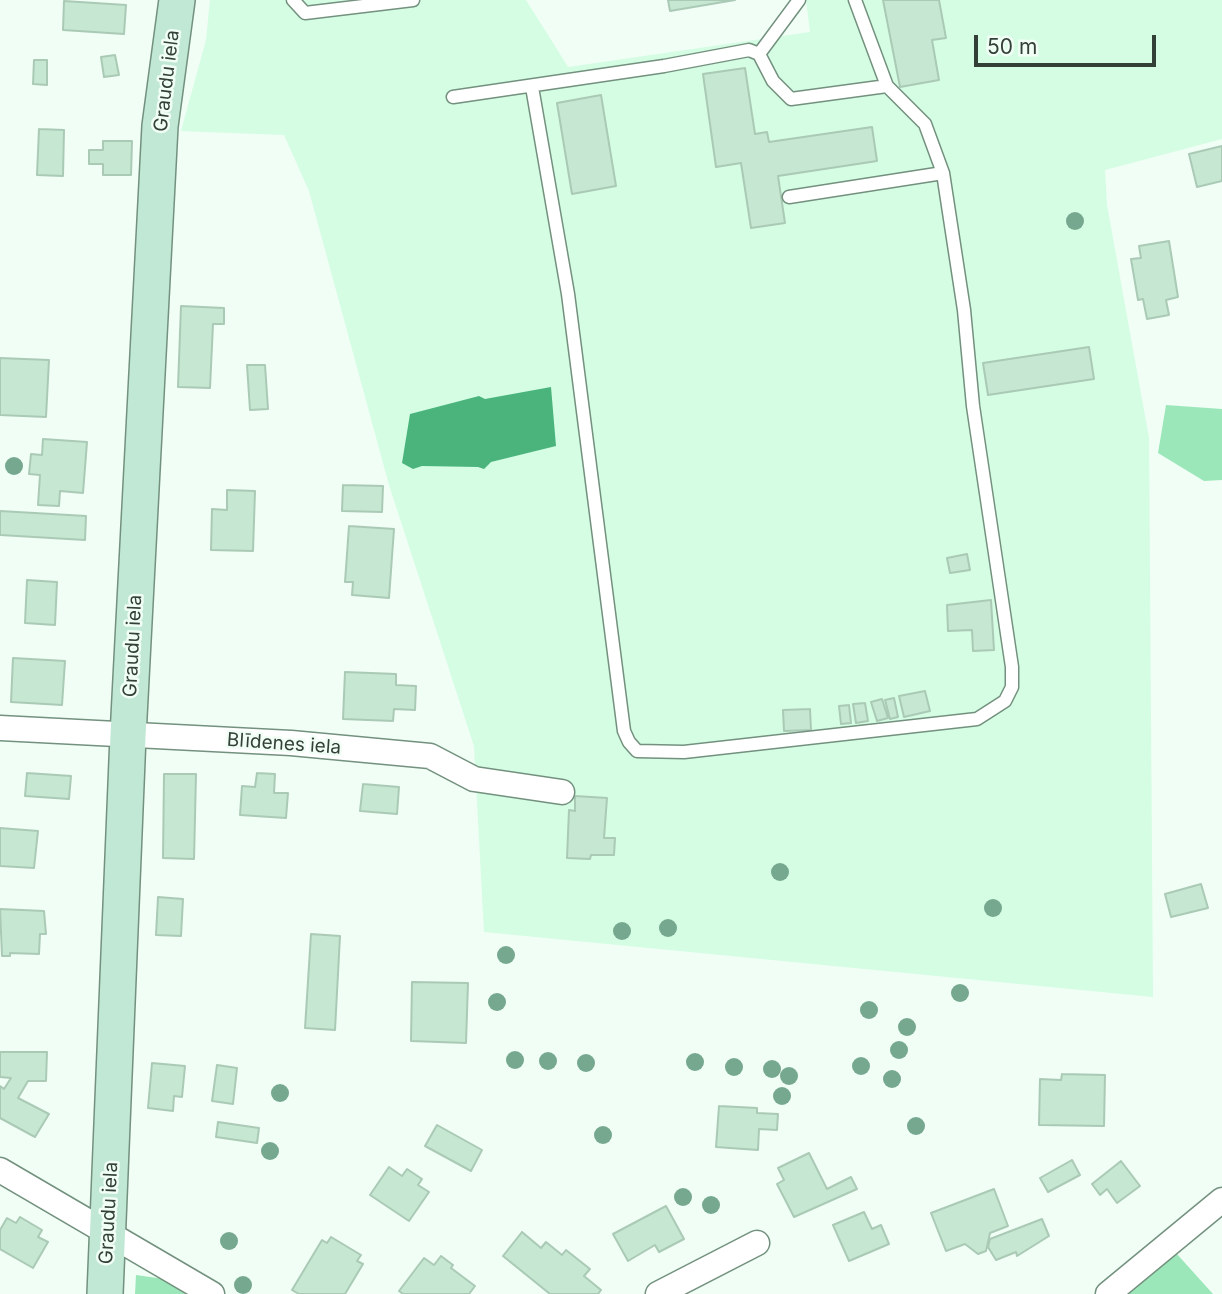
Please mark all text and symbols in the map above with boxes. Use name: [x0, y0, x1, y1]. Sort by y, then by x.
scale bar: [977, 21, 1159, 65]
street label: Graudu iela: [149, 29, 185, 133]
text: 50 m: [987, 34, 1037, 59]
street label: Graudu iela: [119, 594, 147, 698]
street label: Blīdenes iela: [226, 729, 342, 759]
street label: Graudu iela: [95, 1161, 123, 1265]

